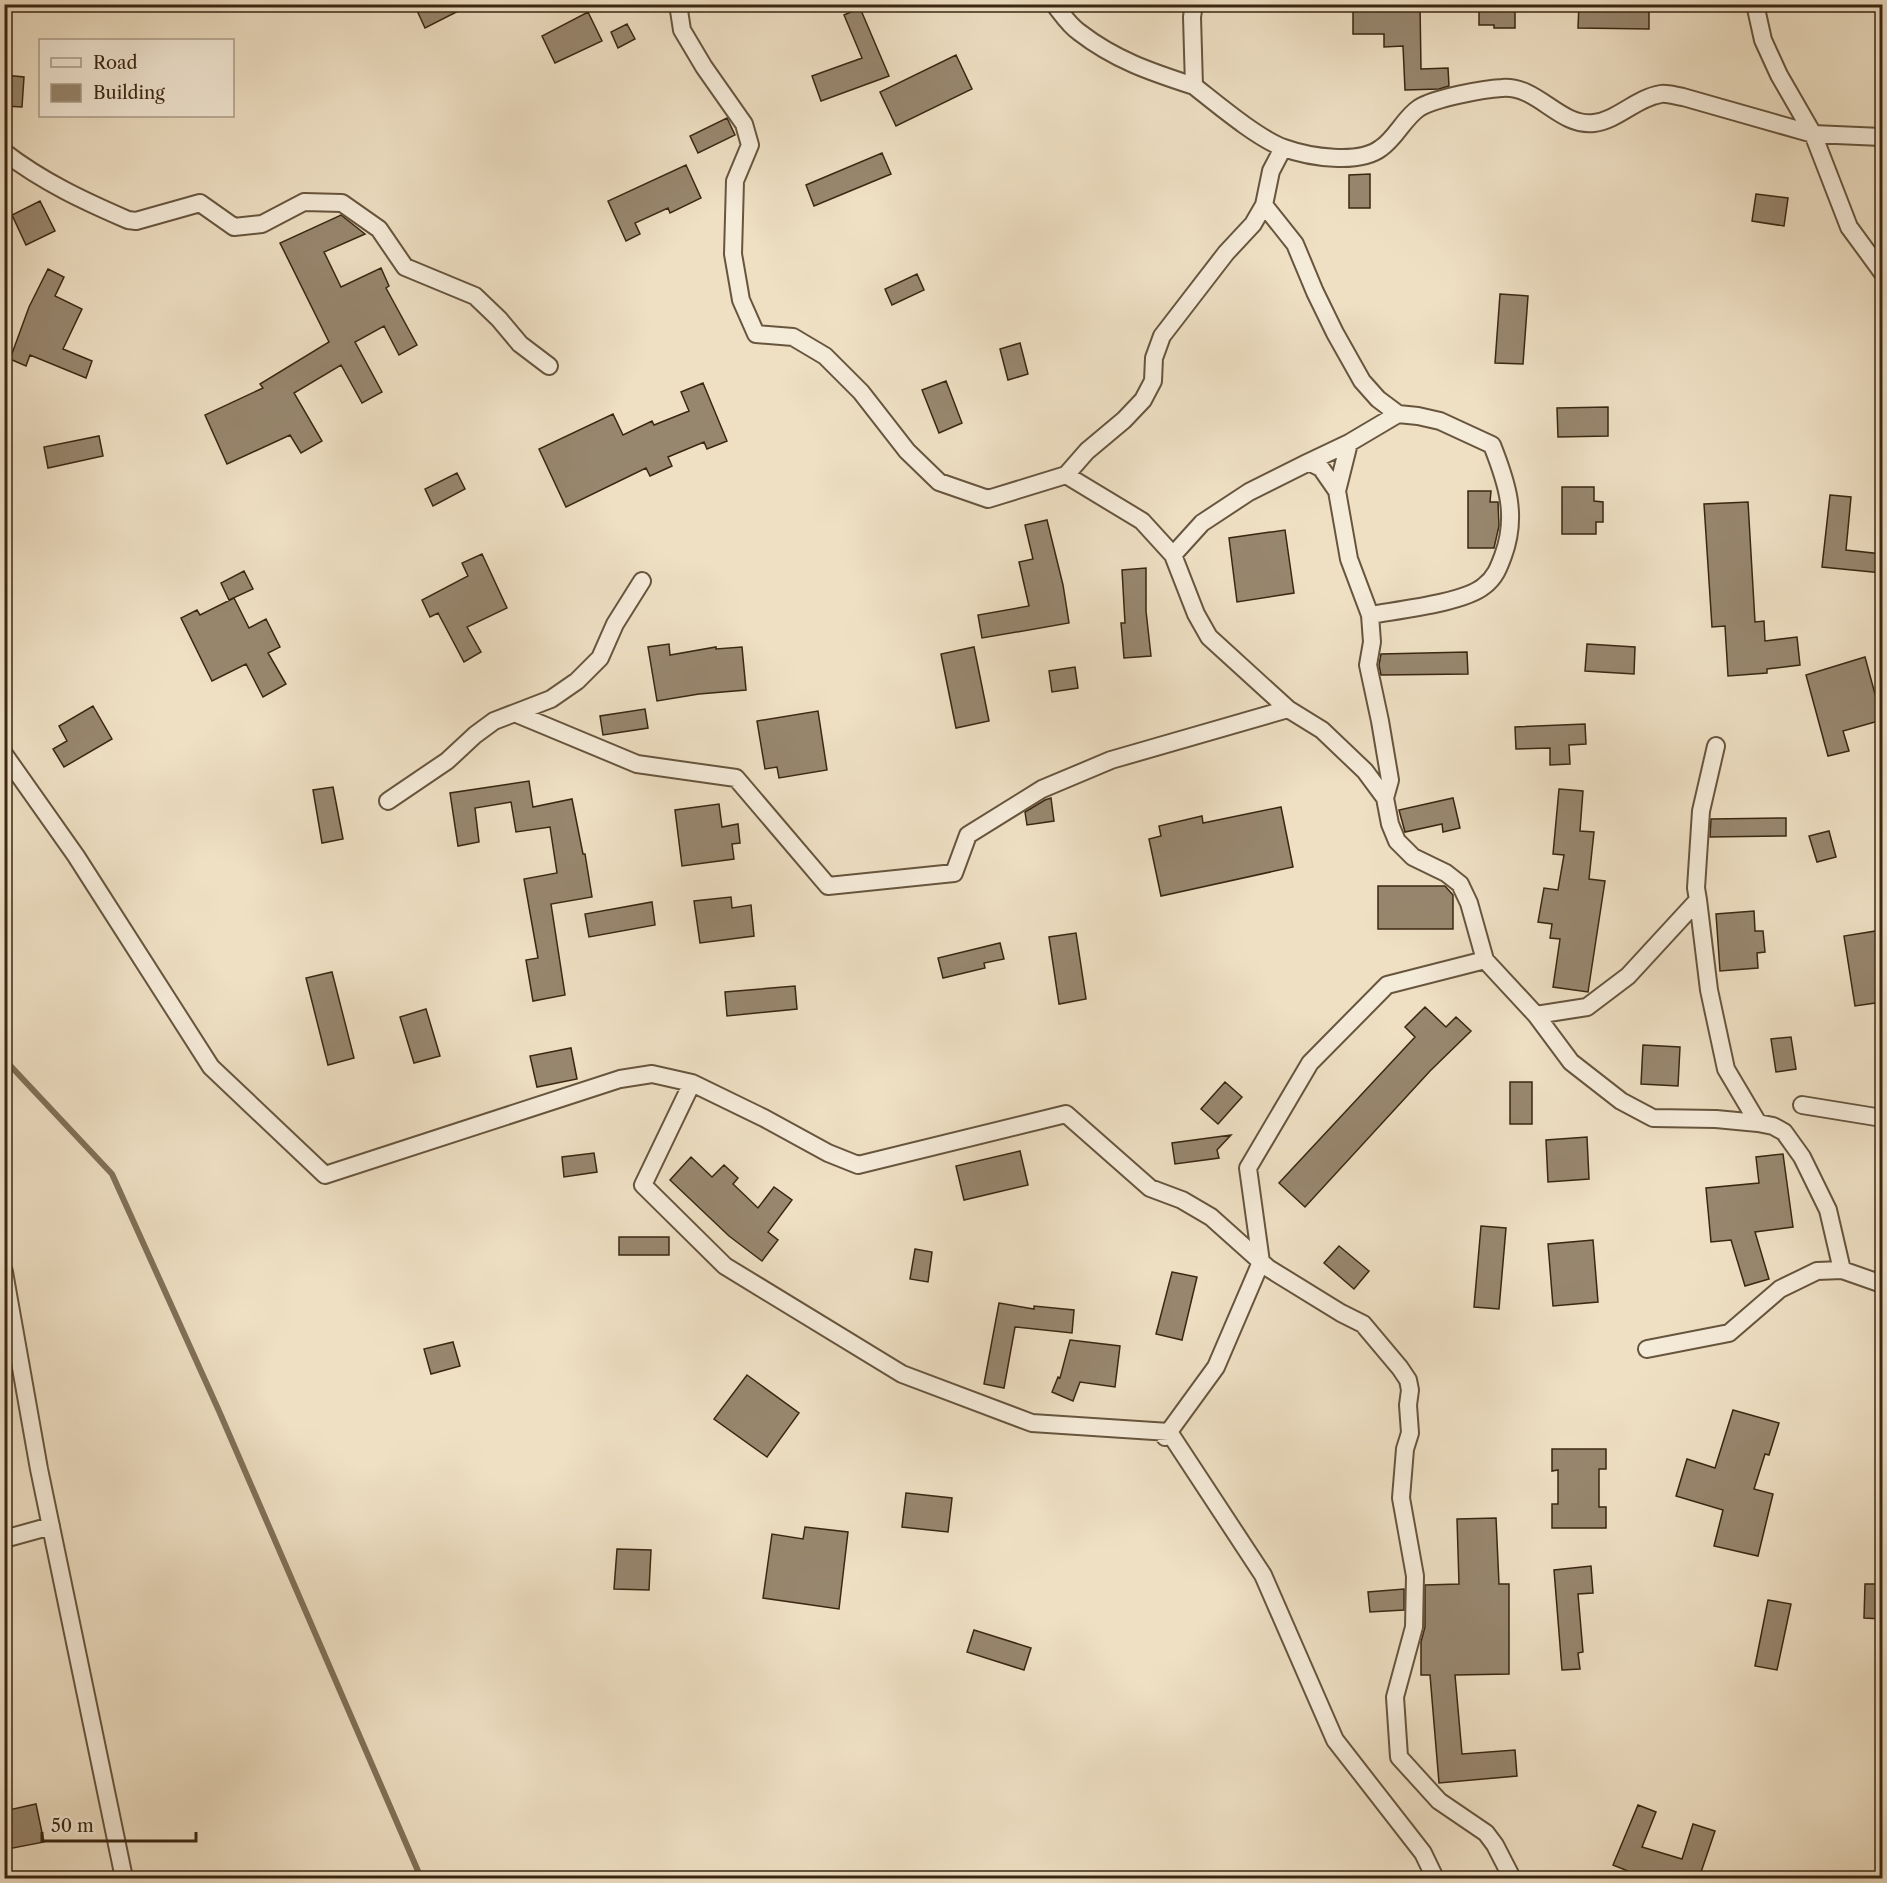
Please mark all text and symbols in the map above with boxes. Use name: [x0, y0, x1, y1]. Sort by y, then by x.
legend: [39, 39, 234, 117]
text: Road: [93, 52, 138, 74]
text: Building: [93, 82, 165, 104]
scale bar: [42, 1805, 196, 1843]
text: 50 m: [51, 1815, 94, 1837]

